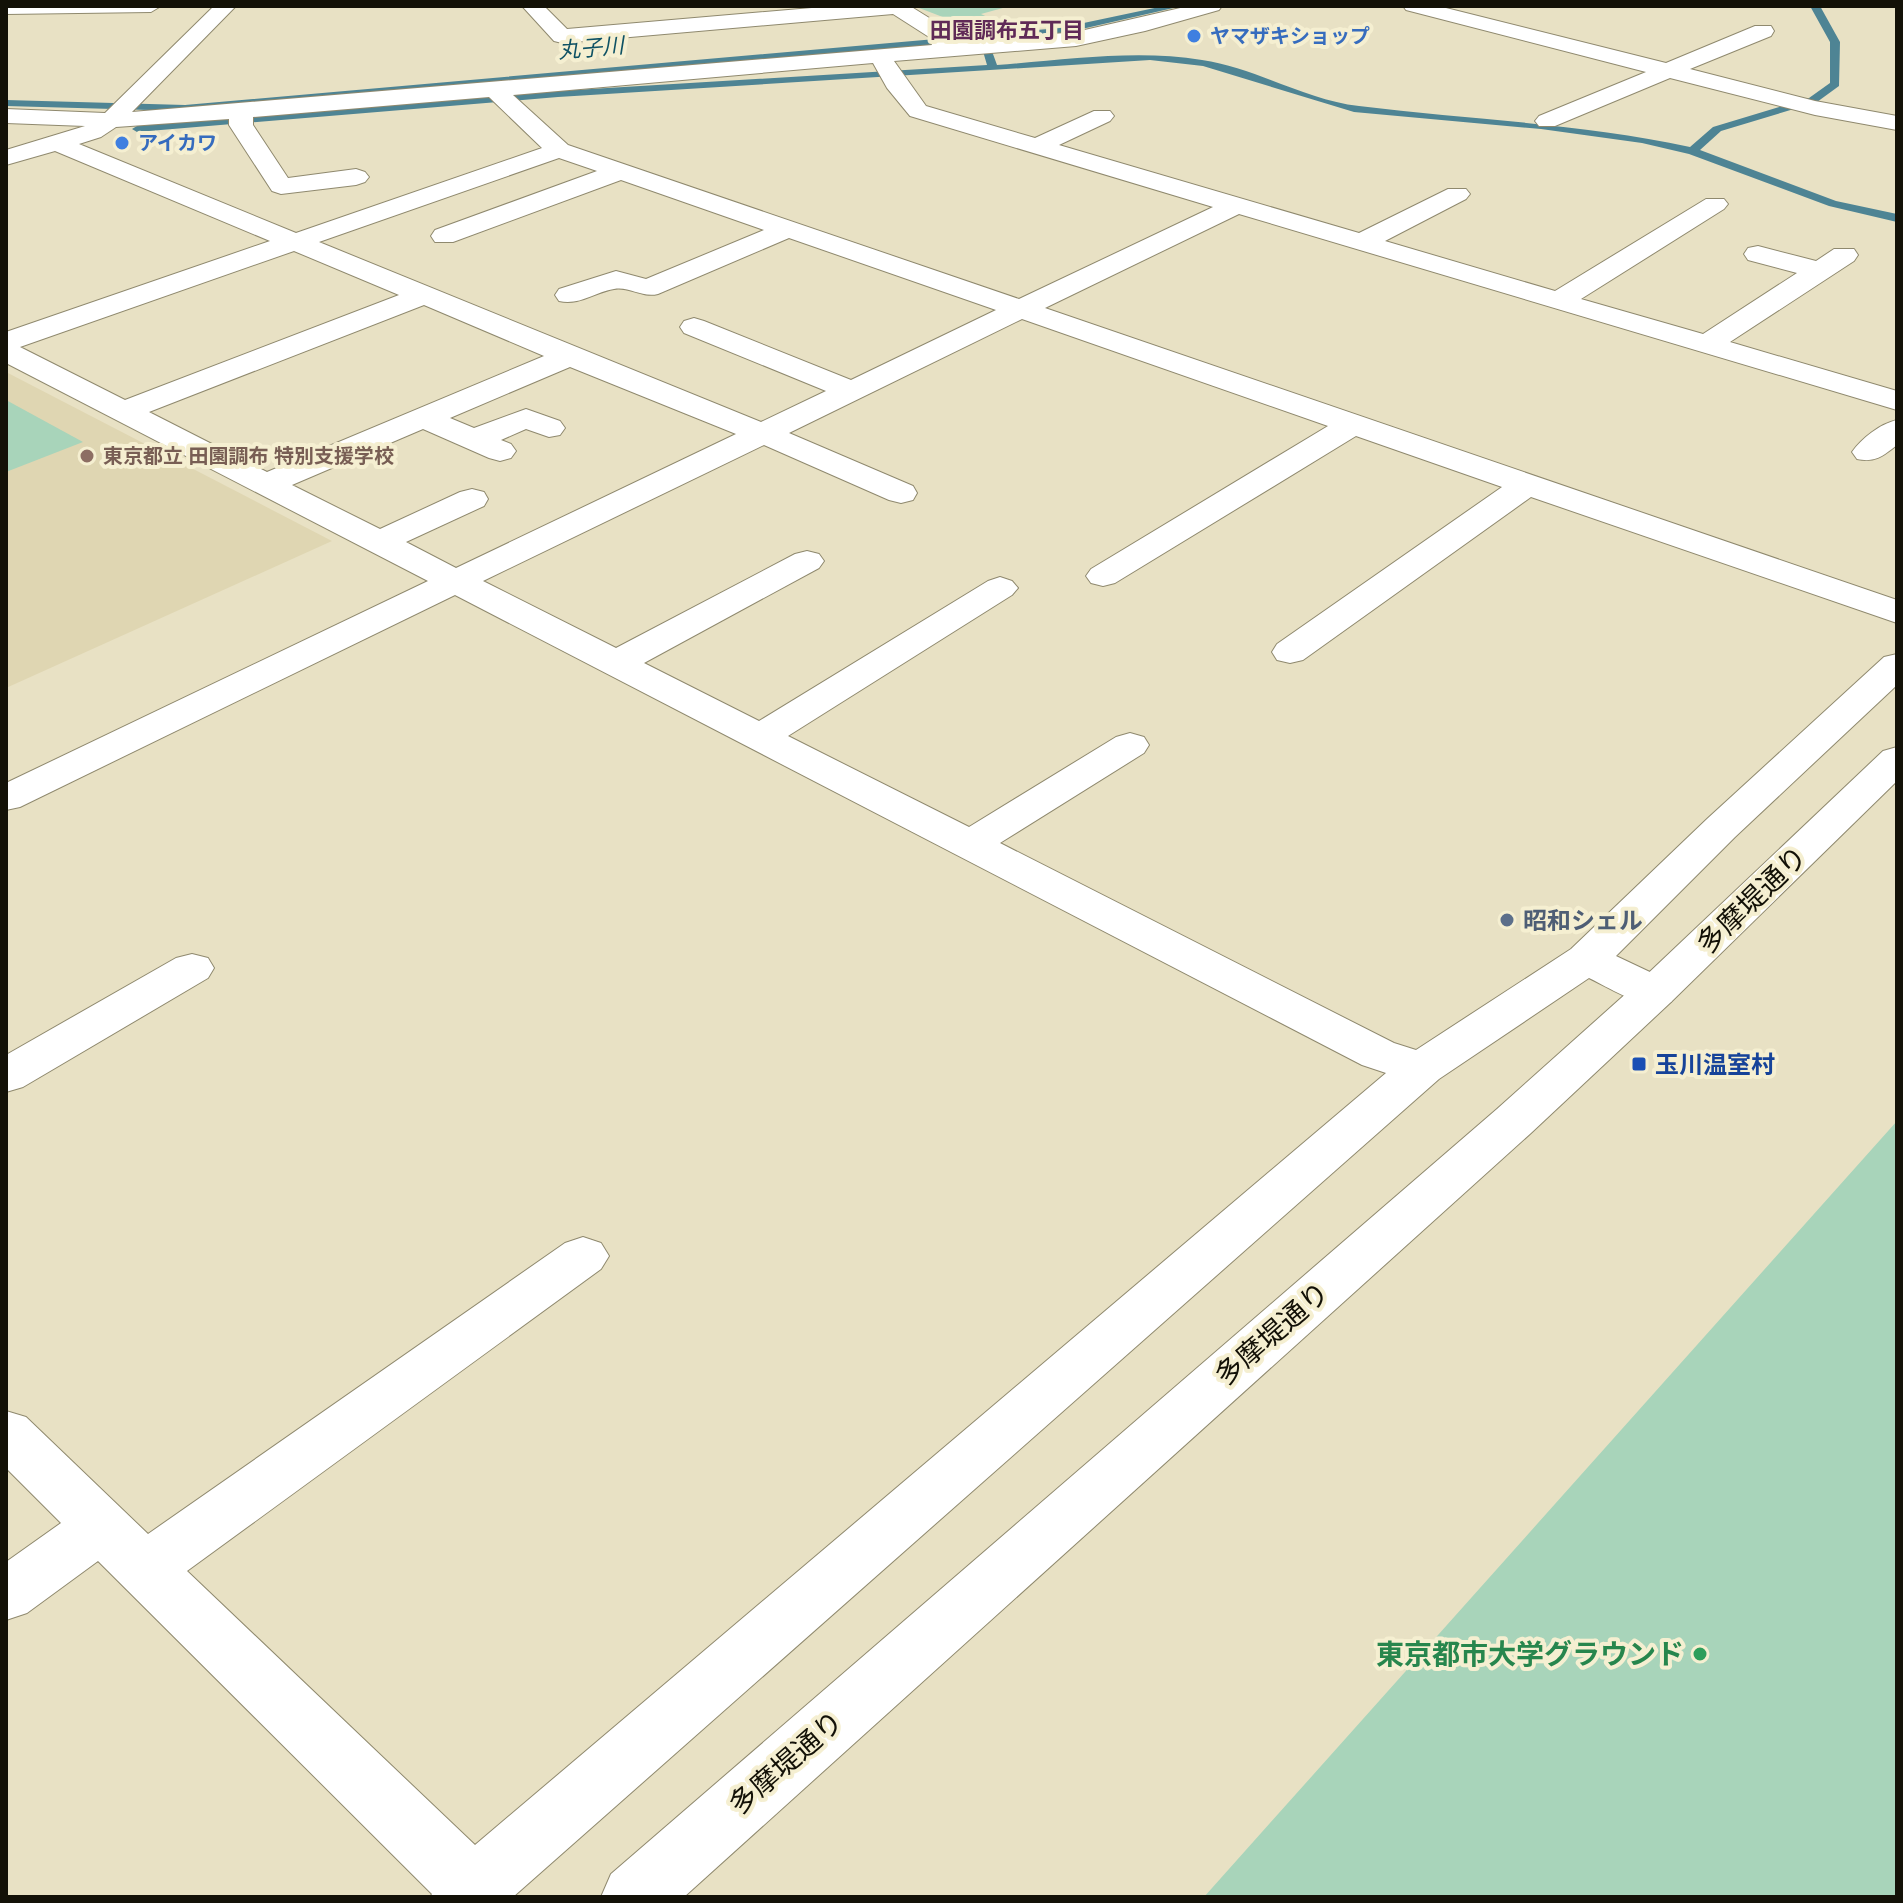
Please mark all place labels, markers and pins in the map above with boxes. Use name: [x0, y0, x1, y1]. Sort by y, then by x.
place label: ヤマザキショップ: [1210, 25, 1370, 47]
marker: ヤマザキショップ: [1185, 27, 1203, 45]
place label: アイカワ: [138, 132, 217, 154]
marker: アイカワ: [113, 134, 131, 152]
place label: 東京都立 田園調布 特別支援学校: [103, 445, 394, 467]
marker: 東京都立 田園調布 特別支援学校: [78, 447, 96, 465]
place label: 昭和シェル: [1523, 907, 1643, 934]
marker: 昭和シェル: [1498, 911, 1516, 929]
place label: 玉川温室村: [1655, 1051, 1775, 1078]
marker: 玉川温室村: [1630, 1055, 1648, 1073]
place label: 東京都市大学グラウンド: [1376, 1639, 1684, 1670]
marker: 東京都市大学グラウンド: [1691, 1645, 1709, 1663]

